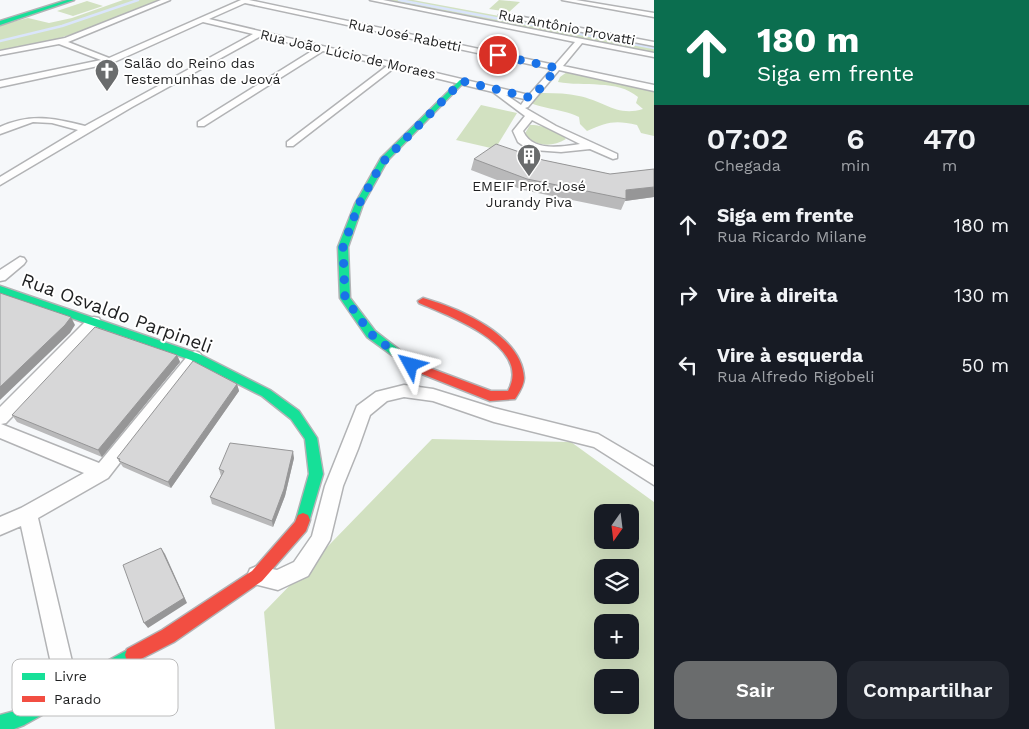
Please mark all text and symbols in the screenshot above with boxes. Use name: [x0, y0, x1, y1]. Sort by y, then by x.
street label: Rua Antônio Provatti: [497, 6, 637, 48]
street label: Rua José Rabetti: [347, 15, 463, 55]
text: 180 m: [757, 19, 860, 61]
icon: ahead: [674, 20, 739, 85]
street label: Rua João Lúcio de Moraes: [259, 26, 437, 82]
pin: [477, 34, 519, 76]
icon: arrive: [484, 41, 512, 69]
place label: Salão do Reino das Testemunhas de Jeová: [124, 55, 280, 87]
church icon: Salão do Reino das Testemunhas de Jeová: [94, 58, 120, 92]
text: Siga em frente: [757, 61, 914, 86]
text: 07:02: [707, 121, 788, 156]
text: 6: [846, 121, 865, 156]
text: 470: [923, 121, 976, 156]
building icon: EMEIF Prof. José Jurandy Piva: [516, 143, 542, 177]
text: Chegada: [714, 156, 781, 175]
text: min: [841, 156, 870, 175]
text: m: [942, 156, 957, 175]
place label: EMEIF Prof. José Jurandy Piva: [472, 178, 586, 210]
text: Siga em frente: [717, 204, 854, 227]
icon: ahead: [674, 211, 702, 239]
text: 180 m: [953, 214, 1009, 237]
text: Rua Ricardo Milane: [717, 227, 867, 246]
street label: Rua Osvaldo Parpineli: [18, 268, 216, 358]
icon: right: [674, 281, 702, 309]
text: Vire à direita: [717, 284, 838, 307]
text: 130 m: [954, 284, 1009, 307]
position arrow: [384, 338, 436, 390]
text: Vire à esquerda: [717, 344, 863, 367]
icon: left: [674, 351, 702, 379]
text: 50 m: [962, 354, 1009, 377]
text: Rua Alfredo Rigobeli: [717, 367, 875, 386]
north arrow: [594, 504, 639, 549]
map controls: [594, 504, 639, 714]
button: layers: [594, 559, 639, 604]
button: +: [594, 614, 639, 659]
legend: [12, 659, 178, 716]
button: Sair: [674, 661, 837, 719]
button: Compartilhar: [847, 661, 1009, 719]
text: Livre: [54, 668, 87, 684]
button: −: [594, 669, 639, 714]
text: Parado: [54, 691, 101, 707]

